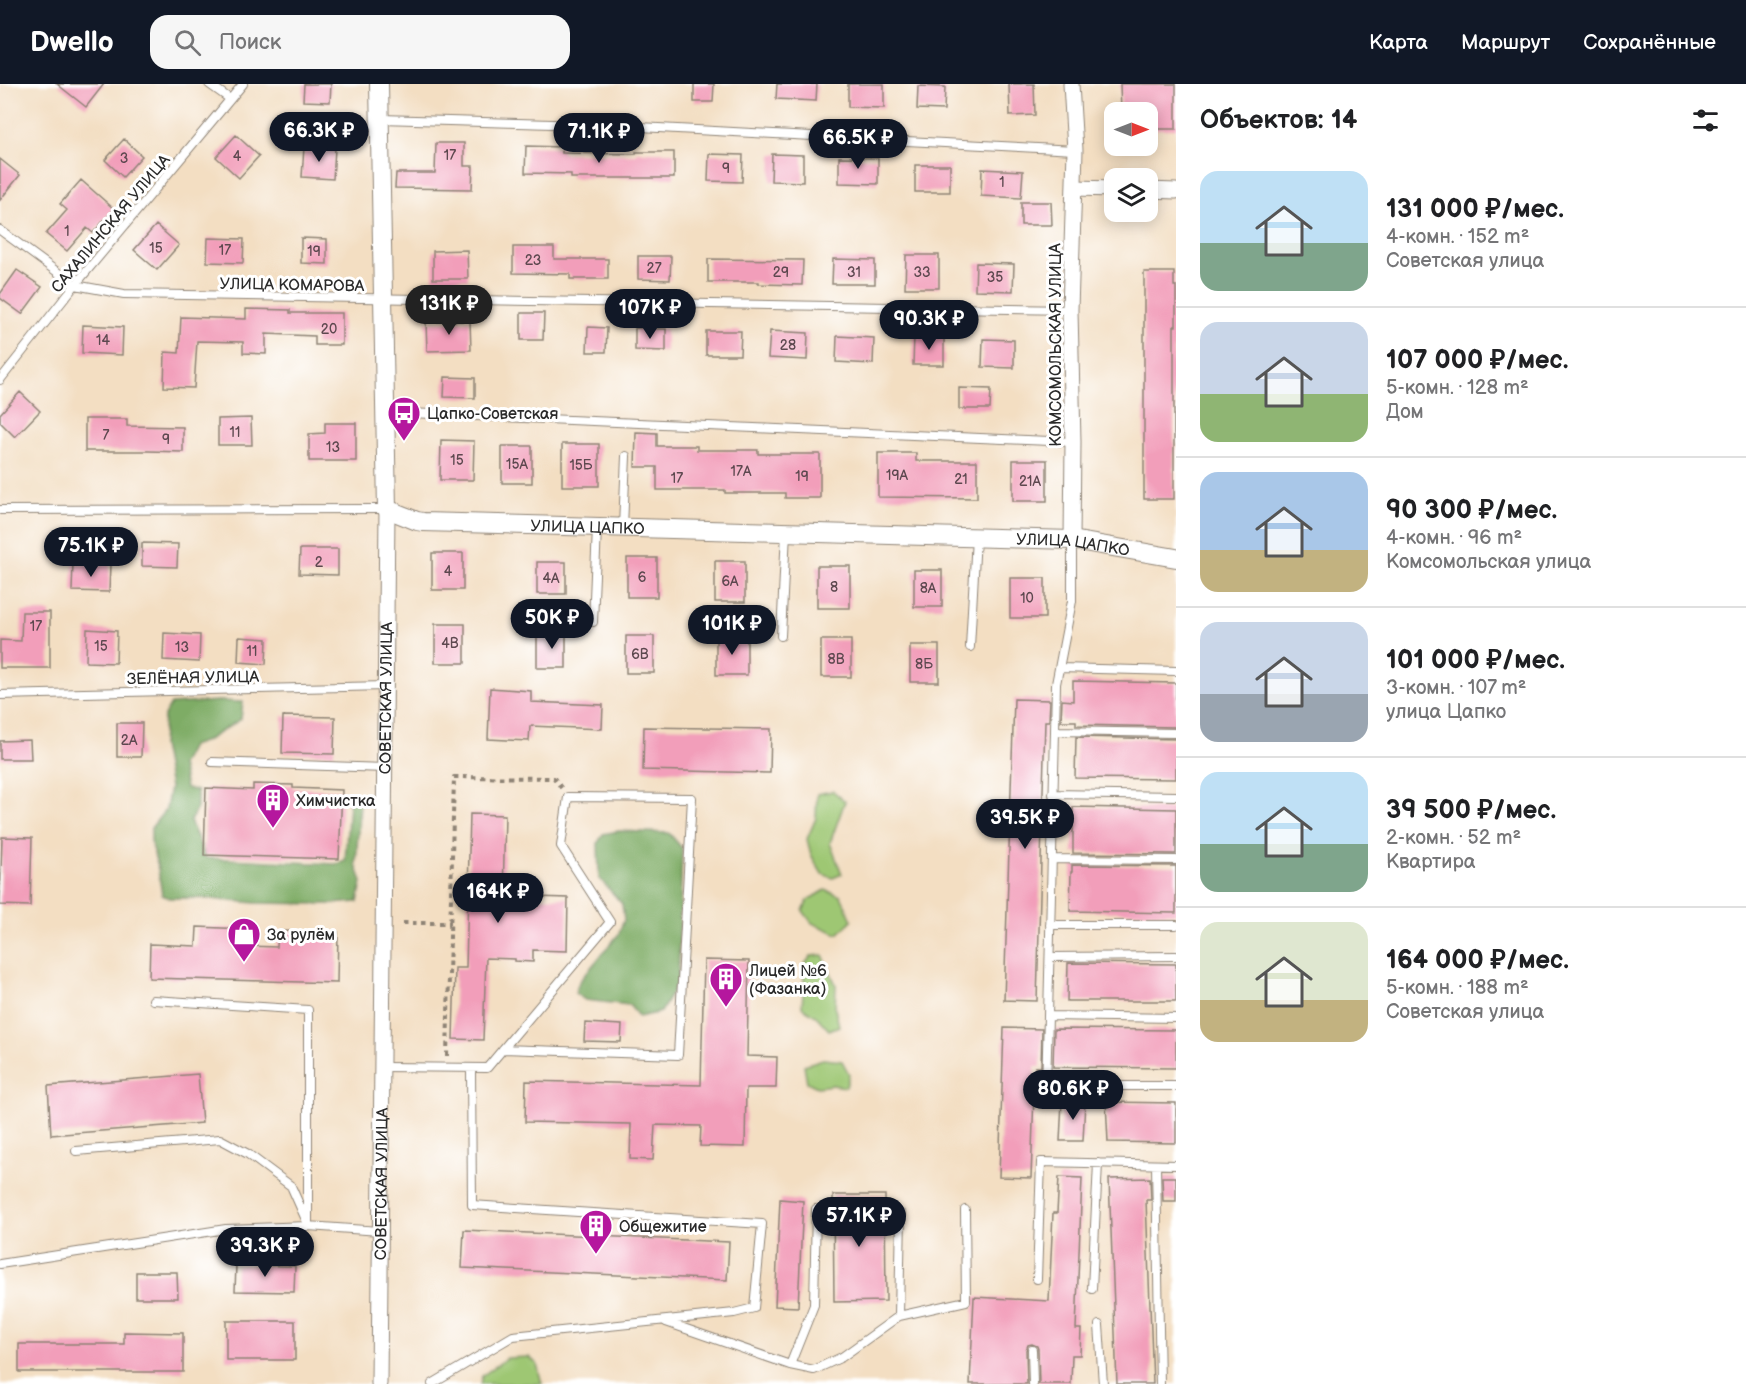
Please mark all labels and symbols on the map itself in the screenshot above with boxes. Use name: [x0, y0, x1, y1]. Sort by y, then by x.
north arrow: [1104, 102, 1158, 156]
pin: 66.3K ₽: [264, 112, 374, 163]
pin: 71.1K ₽: [544, 113, 654, 164]
pin: 66.5K ₽: [803, 119, 913, 170]
house number: 17: [444, 147, 456, 164]
house number: 4: [233, 148, 242, 165]
house number: 3: [120, 150, 128, 167]
street label: САХАЛИНСКАЯ УЛИЦА: [48, 151, 175, 297]
house number: 9: [722, 160, 730, 177]
house number: 1: [999, 174, 1005, 191]
house number: 1: [64, 223, 70, 240]
house number: 15: [149, 240, 163, 257]
house number: 17: [219, 242, 231, 259]
house number: 19: [307, 243, 321, 260]
street label: КОМСОМОЛЬСКАЯ УЛИЦА: [1047, 243, 1066, 447]
house number: 23: [525, 252, 541, 269]
house number: 27: [646, 260, 662, 277]
house number: 29: [773, 264, 789, 281]
house number: 31: [847, 264, 861, 281]
house number: 33: [913, 264, 931, 281]
house number: 35: [987, 269, 1003, 286]
street label: УЛИЦА КОМАРОВА: [219, 275, 365, 296]
pin: 131K ₽: [400, 285, 498, 336]
pin: 107K ₽: [601, 289, 699, 340]
pin: 90.3K ₽: [874, 300, 984, 351]
house number: 20: [321, 321, 337, 338]
house number: 14: [96, 332, 110, 349]
house number: 28: [780, 337, 796, 354]
bus stop icon: Цапко-Советская: [386, 395, 422, 442]
place label: Цапко-Советская: [427, 405, 559, 424]
house number: 11: [230, 424, 240, 441]
house number: 7: [103, 427, 110, 444]
house number: 9: [162, 431, 170, 448]
house number: 13: [326, 439, 340, 456]
house number: 15: [450, 452, 464, 469]
house number: 15А: [506, 456, 528, 473]
house number: 15Б: [569, 457, 593, 474]
house number: 17А: [731, 463, 752, 480]
house number: 19А: [886, 467, 909, 484]
house number: 19: [795, 468, 809, 485]
house number: 17: [671, 470, 683, 487]
house number: 21: [954, 471, 968, 488]
house number: 21А: [1019, 473, 1041, 490]
street label: УЛИЦА ЦАПКО: [530, 517, 645, 539]
pin: 75.1K ₽: [36, 527, 146, 578]
street label: УЛИЦА ЦАПКО: [1016, 530, 1131, 561]
house number: 2: [315, 554, 324, 571]
house number: 4: [444, 563, 453, 580]
house number: 6: [638, 569, 647, 586]
house number: 4А: [542, 570, 560, 587]
house number: 6А: [721, 573, 739, 590]
house number: 8: [830, 579, 838, 596]
house number: 8А: [920, 580, 937, 597]
house number: 10: [1020, 590, 1034, 607]
pin: 50K ₽: [510, 599, 594, 650]
pin: 101K ₽: [683, 605, 781, 656]
house number: 17: [30, 618, 42, 635]
street label: СОВЕТСКАЯ УЛИЦА: [377, 621, 397, 774]
house number: 4В: [441, 635, 459, 652]
house number: 15: [94, 638, 108, 655]
house number: 13: [175, 639, 189, 656]
house number: 11: [247, 643, 257, 660]
house number: 6В: [631, 646, 649, 663]
house number: 8В: [827, 651, 845, 668]
house number: 8Б: [915, 656, 933, 673]
street label: ЗЕЛЁНАЯ УЛИЦА: [127, 667, 260, 689]
house number: 2А: [121, 732, 138, 749]
building icon: Химчистка: [255, 782, 291, 829]
place label: Химчистка: [296, 792, 376, 811]
pin: 39.5K ₽: [970, 799, 1080, 850]
pin: 164K ₽: [449, 873, 547, 924]
shop icon: За рулём: [226, 916, 262, 963]
place label: За рулём: [267, 926, 335, 945]
building icon: Лицей №6 (Фазанка): [708, 961, 744, 1008]
place label: Лицей №6 (Фазанка): [748, 962, 827, 999]
pin: 80.6K ₽: [1018, 1070, 1128, 1121]
street label: СОВЕТСКАЯ УЛИЦА: [372, 1107, 393, 1260]
pin: 57.1K ₽: [804, 1197, 914, 1248]
building icon: Общежитие: [578, 1208, 614, 1255]
place label: Общежитие: [619, 1218, 707, 1237]
pin: 39.3K ₽: [210, 1227, 320, 1278]

